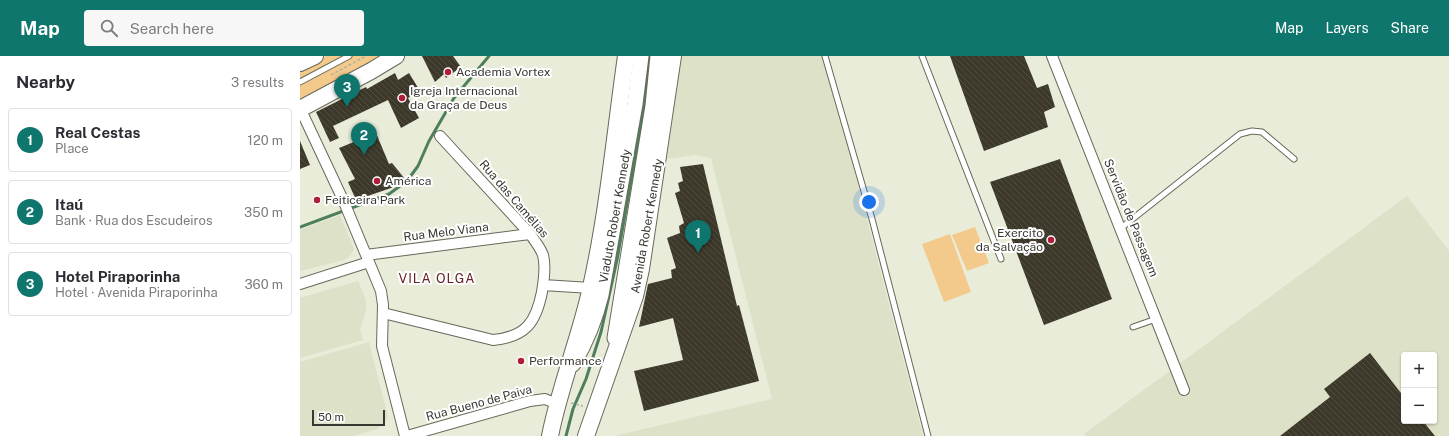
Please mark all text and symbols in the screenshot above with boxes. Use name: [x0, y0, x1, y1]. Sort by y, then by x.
search box: [84, 10, 364, 46]
text: Map: [20, 17, 60, 39]
icon: search: [98, 17, 120, 39]
text: Search here: [130, 20, 214, 37]
text: Map: [1275, 20, 1303, 36]
text: Layers: [1325, 20, 1369, 36]
text: Share: [1391, 20, 1429, 36]
place label: Academia Vortex: [456, 65, 551, 79]
marker: Academia Vortex: [443, 67, 453, 77]
text: Nearby: [16, 72, 75, 92]
pin: 3: [334, 74, 360, 107]
text: 3 results: [231, 75, 284, 90]
place label: Igreja Internacional da Graça de Deus: [410, 84, 518, 112]
marker: Igreja Internacional da Graça de Deus: [397, 93, 407, 103]
pin: 2: [351, 122, 377, 155]
text: Real Cestas: [55, 124, 140, 141]
text: 1: [27, 133, 33, 148]
text: 120 m: [248, 133, 283, 148]
text: Place: [55, 141, 89, 156]
street label: Viaduto Robert Kennedy: [596, 147, 634, 284]
street label: Rua das Camélias: [476, 157, 552, 241]
street label: Avenida Robert Kennedy: [628, 157, 666, 295]
street label: Servidão de Passagem: [1101, 157, 1161, 279]
place label: América: [385, 174, 431, 188]
marker: América: [372, 176, 382, 186]
your location: [859, 192, 879, 212]
place label: Feiticeira Park: [325, 193, 406, 207]
marker: Feiticeira Park: [312, 195, 322, 205]
text: Itaú: [55, 196, 83, 213]
text: 2: [26, 205, 34, 220]
text: 350 m: [244, 205, 283, 220]
text: Bank · Rua dos Escudeiros: [55, 213, 212, 228]
street label: Rua Melo Viana: [403, 220, 489, 244]
pin: 1: [685, 220, 711, 253]
place label: Exercito da Salvação: [976, 226, 1043, 254]
marker: Exercito da Salvação: [1046, 235, 1056, 245]
text: Hotel Piraporinha: [55, 268, 180, 285]
district label: VILA OLGA: [398, 271, 476, 286]
text: 3: [26, 277, 34, 292]
text: 360 m: [245, 277, 283, 292]
text: Hotel · Avenida Piraporinha: [55, 285, 218, 300]
map controls: [1401, 352, 1437, 424]
button: +: [1401, 352, 1437, 388]
place label: Performance: [529, 354, 602, 368]
marker: Performance: [516, 356, 526, 366]
street label: Rua Bueno de Paiva: [424, 382, 534, 424]
button: −: [1401, 388, 1437, 424]
scale bar: [312, 408, 385, 427]
text: 50 m: [318, 411, 344, 423]

